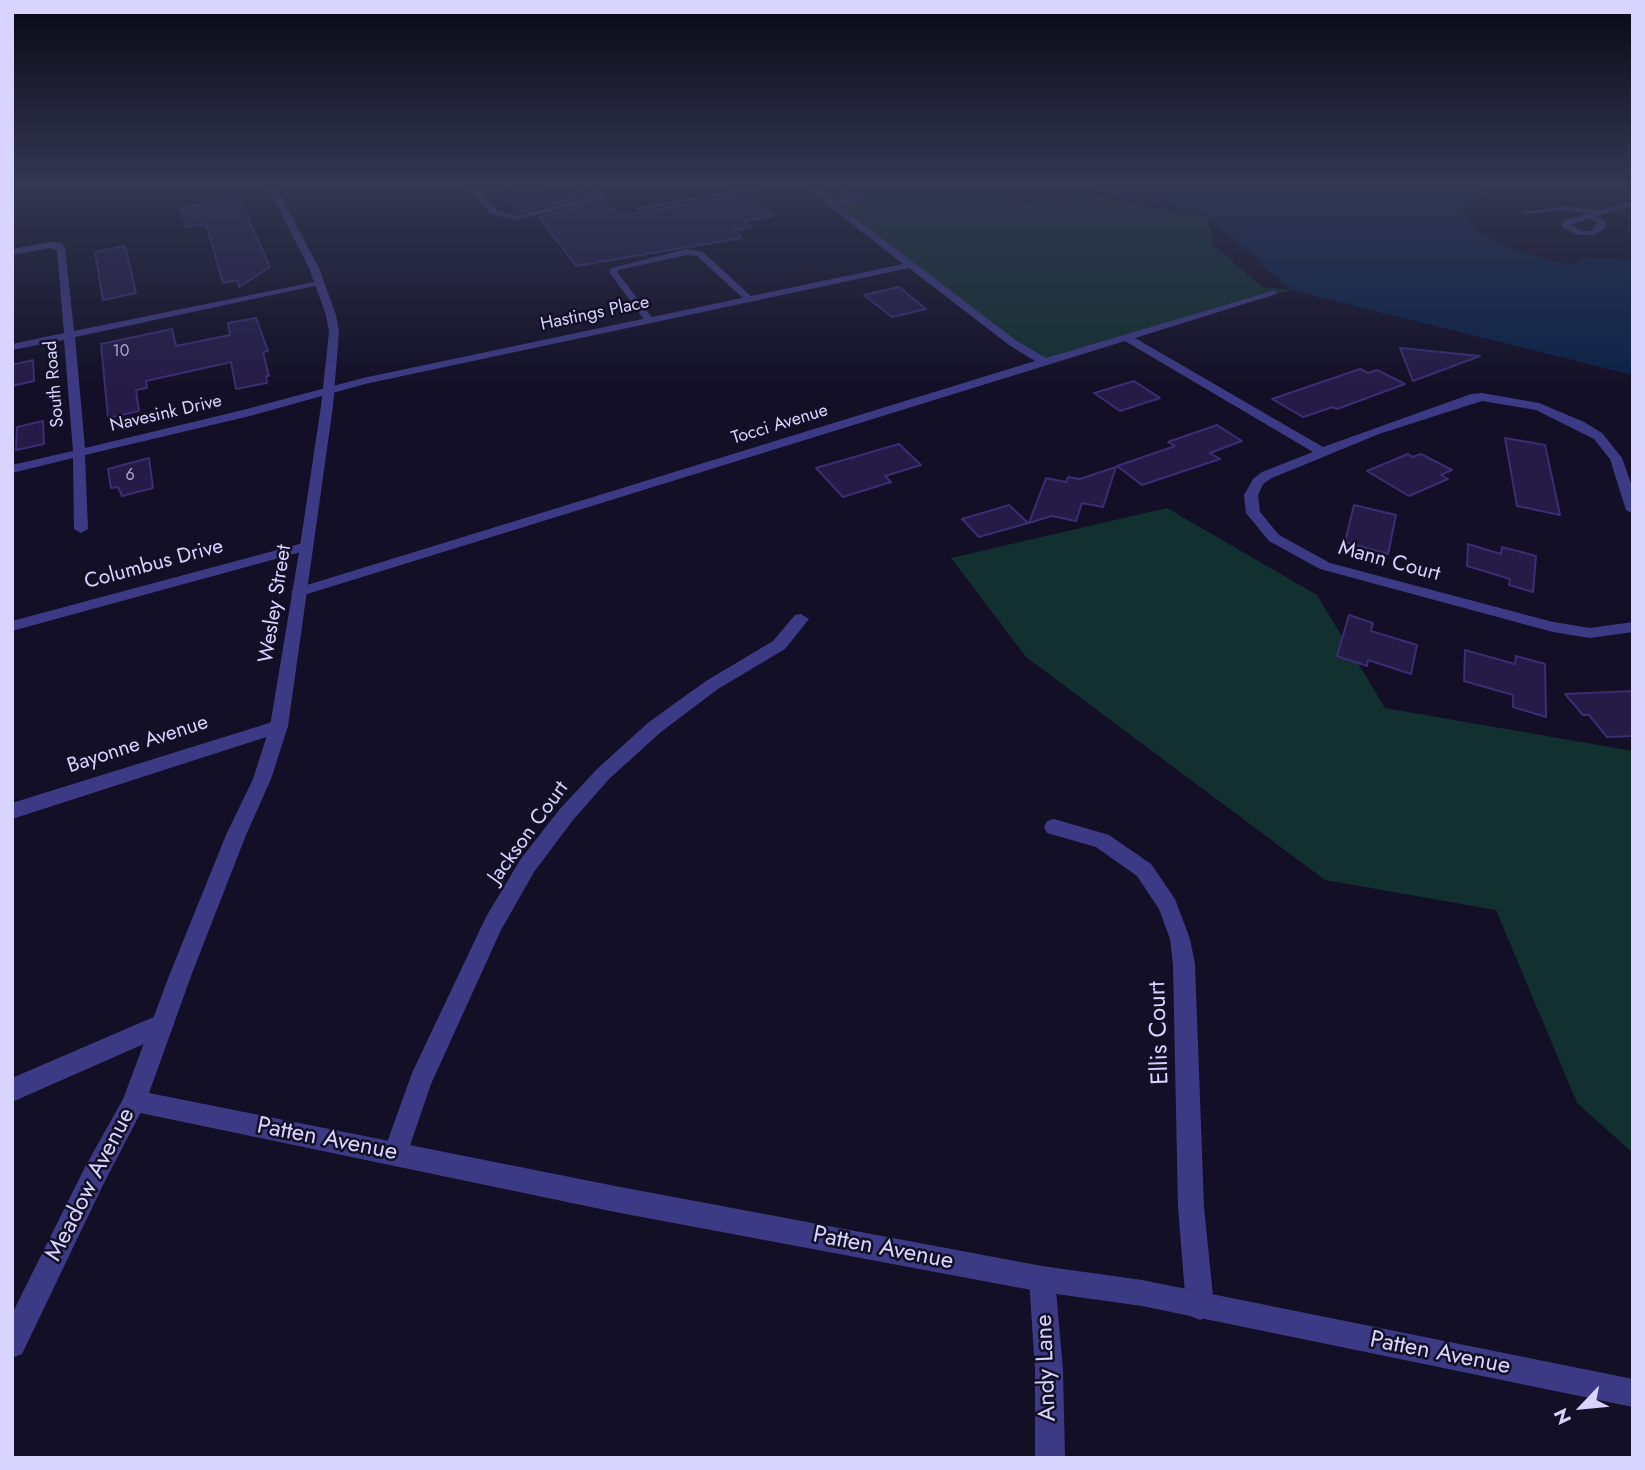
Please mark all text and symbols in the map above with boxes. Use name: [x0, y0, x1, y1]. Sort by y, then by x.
street label: Hastings Place: [539, 292, 651, 336]
street label: South Road: [40, 340, 70, 428]
house number: 10: [113, 342, 129, 362]
street label: Navesink Drive: [108, 391, 224, 437]
street label: Tocci Avenue: [729, 400, 831, 450]
house number: 6: [125, 466, 135, 486]
street label: Columbus Drive: [82, 534, 226, 596]
street label: Mann Court: [1335, 536, 1443, 588]
street label: Wesley Street: [254, 543, 298, 665]
street label: Bayonne Avenue: [64, 710, 212, 780]
street label: Jackson Court: [483, 777, 575, 889]
street label: Ellis Court: [1144, 981, 1176, 1085]
street label: Meadow Avenue: [40, 1104, 142, 1266]
street label: Patten Avenue: [254, 1112, 400, 1168]
street label: Patten Avenue: [810, 1221, 956, 1277]
street label: Andy Lane: [1031, 1314, 1063, 1422]
street label: Patten Avenue: [1367, 1326, 1513, 1382]
north arrow: [1547, 1372, 1617, 1442]
text: N: [1547, 1404, 1578, 1429]

